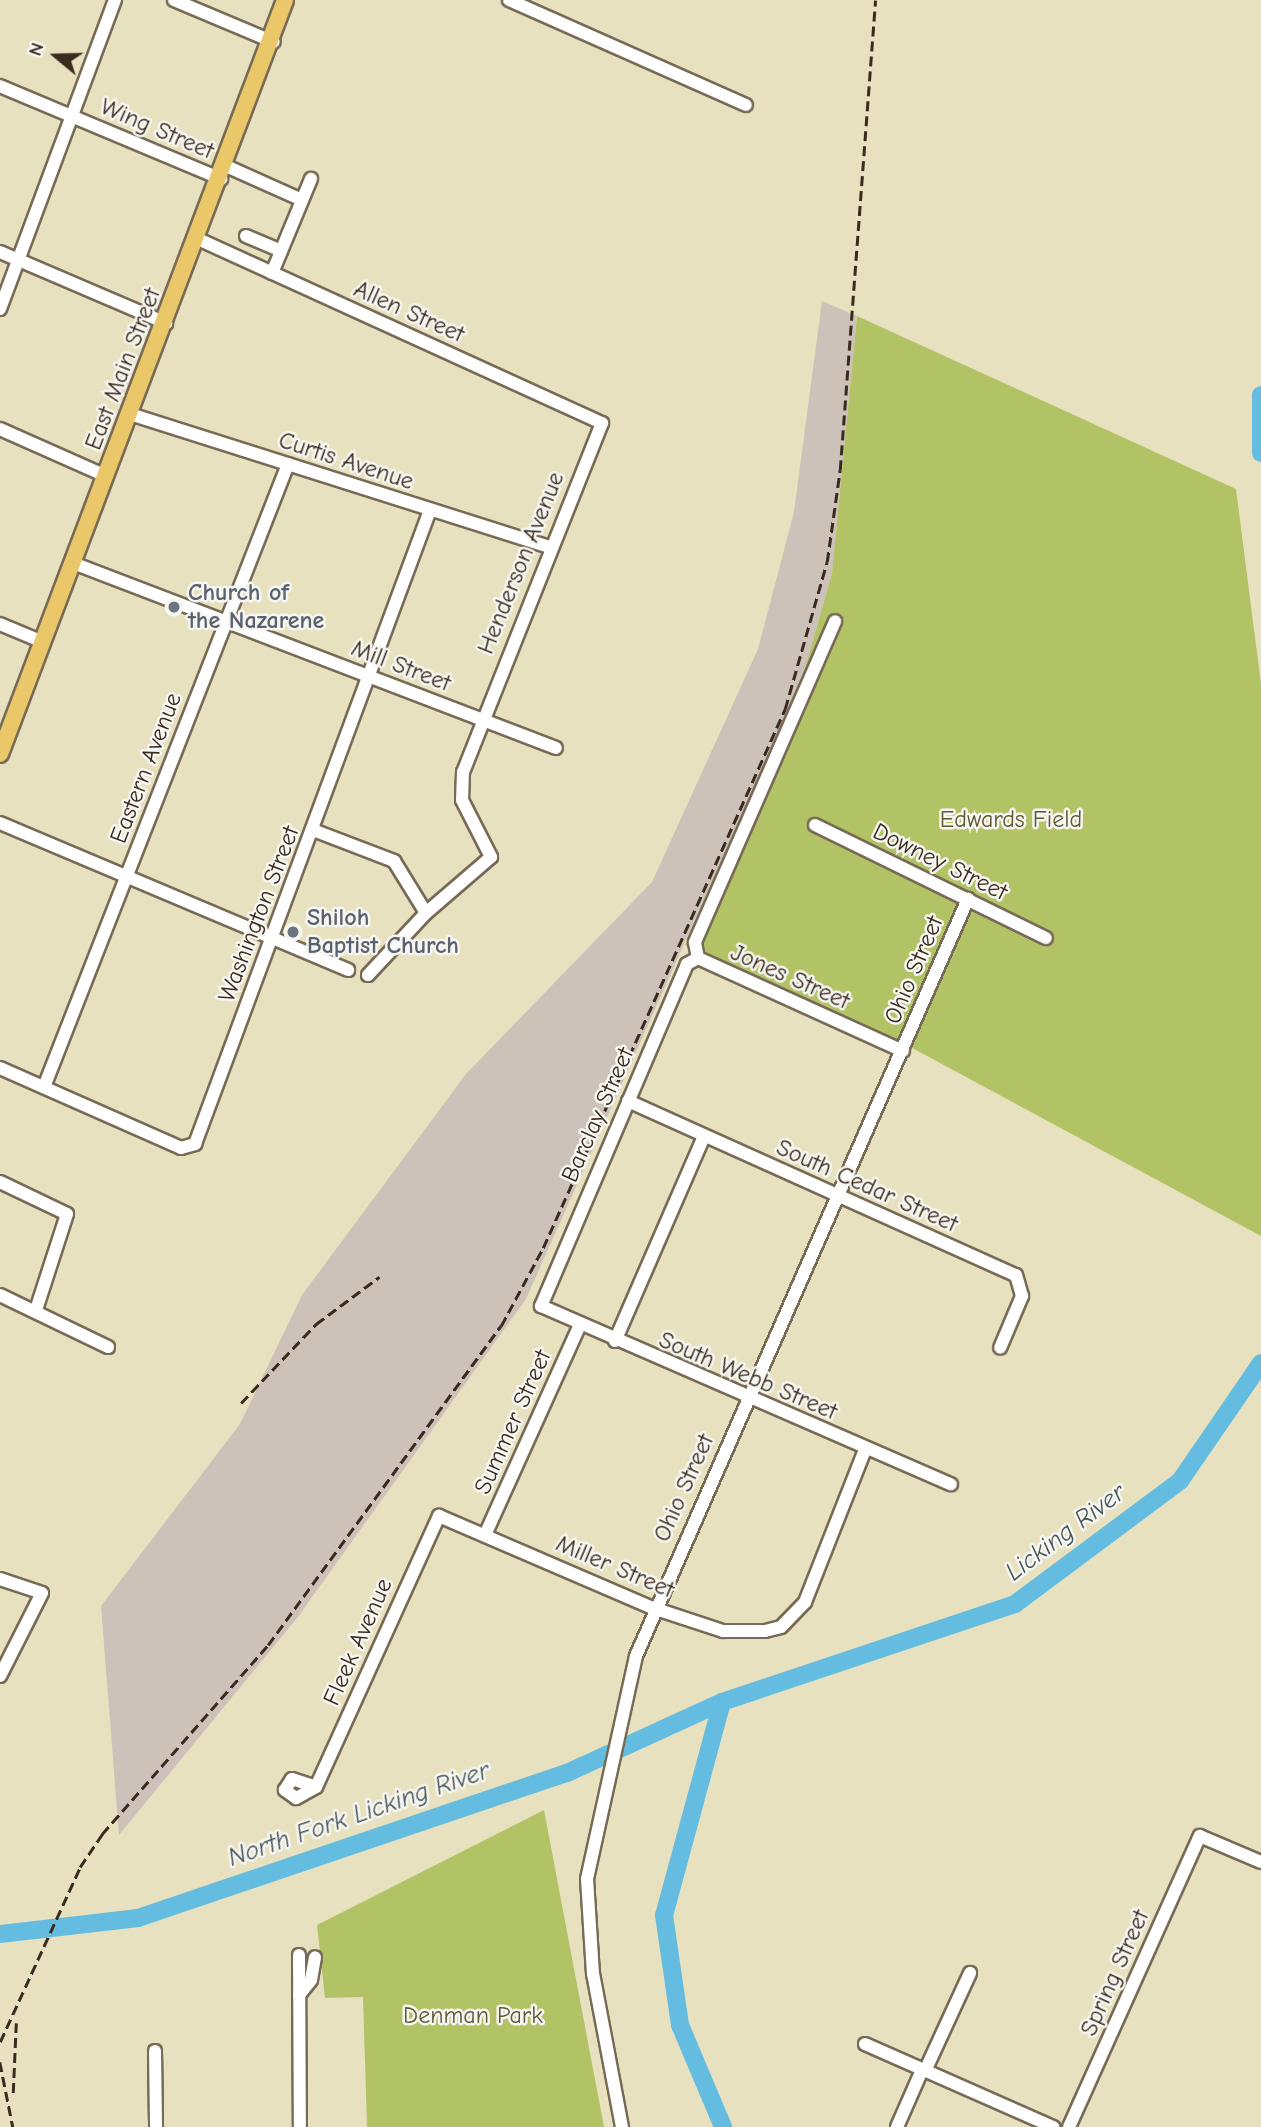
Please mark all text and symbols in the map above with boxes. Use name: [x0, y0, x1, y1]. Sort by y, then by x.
north arrow: [21, 21, 91, 91]
text: N: [24, 40, 49, 59]
street label: Wing Street: [96, 92, 218, 166]
street label: Allen Street: [349, 275, 469, 349]
street label: East Main Street: [79, 284, 167, 454]
street label: Curtis Avenue: [275, 426, 417, 496]
street label: Henderson Avenue: [471, 468, 571, 658]
place label: Church of the Nazarene: [188, 579, 324, 635]
marker: Church of the Nazarene: [166, 599, 182, 615]
street label: Mill Street: [347, 634, 455, 698]
street label: Eastern Avenue: [104, 689, 188, 847]
park label: Edwards Field: [940, 806, 1082, 834]
street label: Downey Street: [868, 817, 1012, 907]
street label: Washington Street: [212, 822, 306, 1006]
place label: Shiloh Baptist Church: [307, 904, 459, 960]
street label: Ohio Street: [878, 912, 950, 1028]
marker: Shiloh Baptist Church: [285, 924, 301, 940]
street label: Jones Street: [726, 938, 854, 1016]
street label: Barclay Street: [556, 1043, 640, 1187]
street label: South Cedar Street: [772, 1133, 962, 1239]
street label: South Webb Street: [654, 1325, 842, 1427]
street label: Summer Street: [468, 1345, 558, 1499]
street label: Ohio Street: [648, 1430, 720, 1546]
water label: Licking River: [1000, 1478, 1132, 1588]
street label: Miller Street: [552, 1529, 678, 1605]
street label: Fleek Avenue: [317, 1574, 399, 1710]
water label: North Fork Licking River: [224, 1756, 494, 1874]
street label: Spring Street: [1074, 1905, 1156, 2041]
park label: Denman Park: [403, 2002, 543, 2030]

